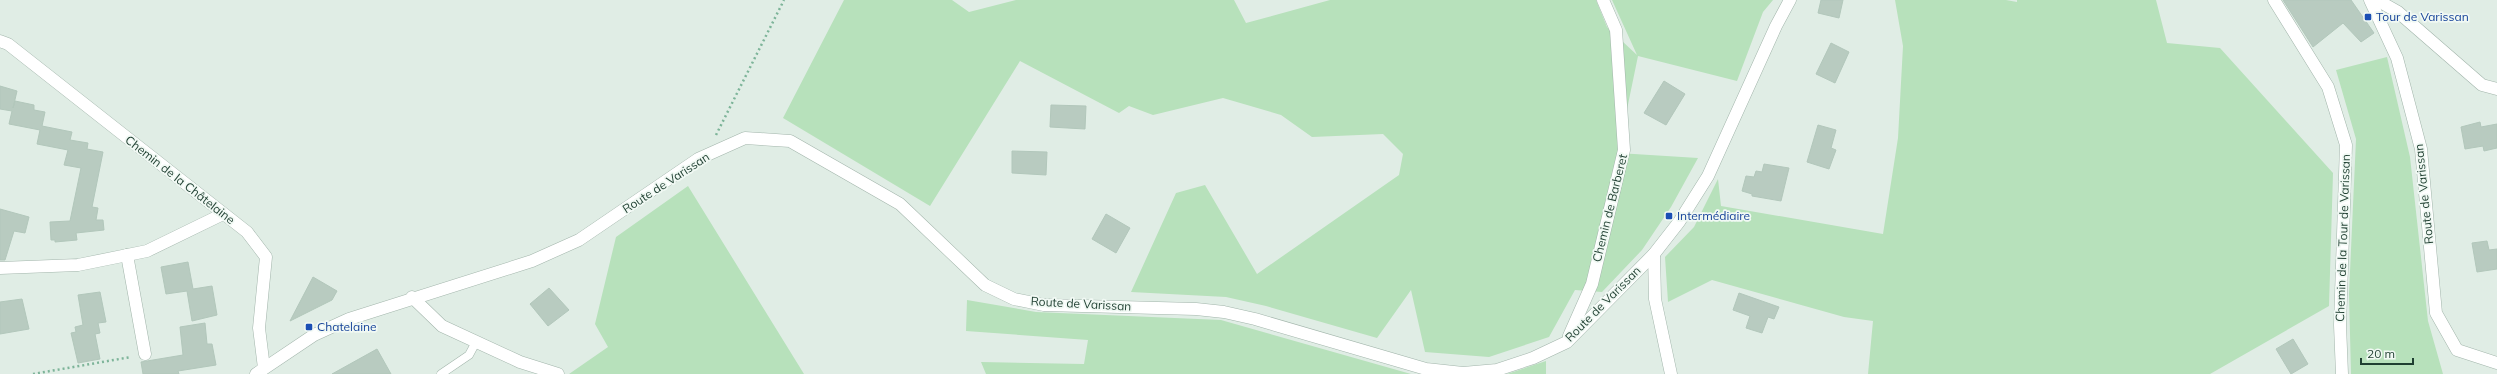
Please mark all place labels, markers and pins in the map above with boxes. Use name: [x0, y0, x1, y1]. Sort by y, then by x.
place label: Tour de Varissan: [2376, 9, 2469, 24]
marker: Tour de Varissan: [2363, 12, 2373, 22]
place label: Intermédiaire: [1677, 208, 1750, 223]
marker: Intermédiaire: [1664, 211, 1674, 221]
place label: Chatelaine: [317, 319, 377, 334]
marker: Chatelaine: [304, 322, 314, 332]

